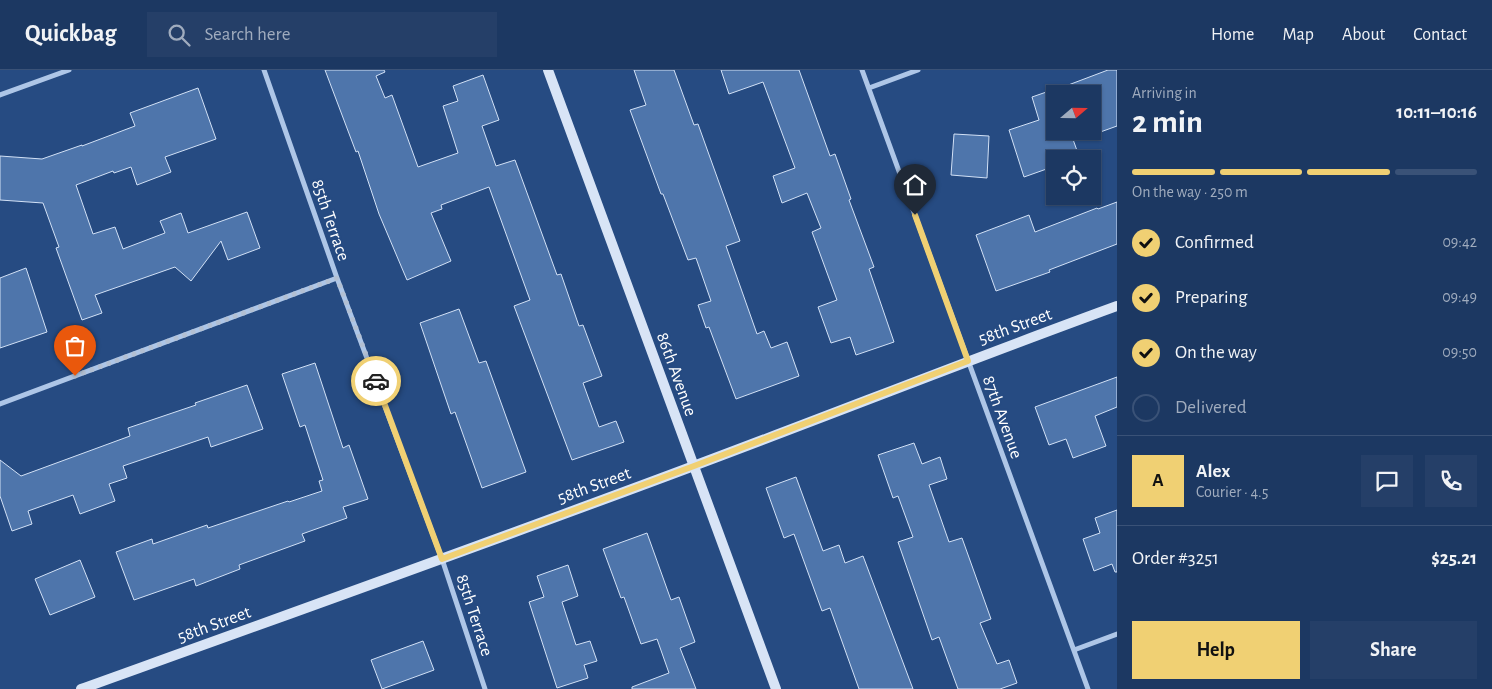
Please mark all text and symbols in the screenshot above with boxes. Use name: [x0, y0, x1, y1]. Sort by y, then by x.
search box: [147, 12, 497, 57]
icon: search: [165, 21, 193, 49]
text: Quickbag: [25, 22, 117, 46]
text: Search here: [205, 25, 290, 44]
text: Home: [1211, 26, 1254, 44]
text: Map: [1282, 26, 1314, 44]
text: About: [1342, 26, 1385, 44]
text: Contact: [1413, 26, 1467, 44]
north arrow: [1046, 85, 1101, 140]
map controls: [1046, 85, 1101, 205]
text: Arriving in: [1132, 85, 1197, 101]
text: 10:11–10:16: [1396, 103, 1477, 122]
text: 2 min: [1132, 106, 1203, 138]
button: locate: [1046, 150, 1101, 205]
pin: [894, 164, 936, 215]
icon: home: [901, 171, 929, 199]
street label: 85th Terrace: [308, 177, 352, 263]
text: On the way · 250 m: [1132, 184, 1248, 200]
icon: check: [1132, 229, 1160, 257]
text: Confirmed: [1175, 233, 1254, 252]
text: 09:42: [1442, 234, 1477, 250]
icon: check: [1132, 284, 1160, 312]
text: Preparing: [1175, 288, 1248, 307]
text: 09:49: [1442, 289, 1477, 305]
street label: 58th Street: [976, 305, 1055, 348]
pin: [54, 325, 96, 376]
street label: 86th Avenue: [653, 330, 699, 419]
icon: bag: [61, 332, 89, 360]
icon: check: [1132, 339, 1160, 367]
text: On the way: [1175, 343, 1257, 362]
text: 09:50: [1442, 344, 1477, 360]
courier: [351, 356, 401, 406]
icon: car: [362, 367, 390, 395]
street label: 87th Avenue: [979, 374, 1025, 461]
text: Delivered: [1175, 398, 1247, 417]
button: chat: [1361, 455, 1413, 507]
button: phone: [1425, 455, 1477, 507]
text: Alex: [1196, 462, 1230, 481]
street label: 58th Street: [555, 464, 634, 507]
text: A: [1152, 471, 1164, 490]
text: Courier · 4.5: [1196, 484, 1268, 500]
text: Order #3251: [1132, 549, 1219, 568]
text: $25.21: [1431, 549, 1477, 568]
street label: 85th Terrace: [452, 572, 496, 659]
street label: 58th Street: [175, 603, 254, 646]
button: Help: [1132, 621, 1300, 679]
button: Share: [1310, 621, 1477, 679]

